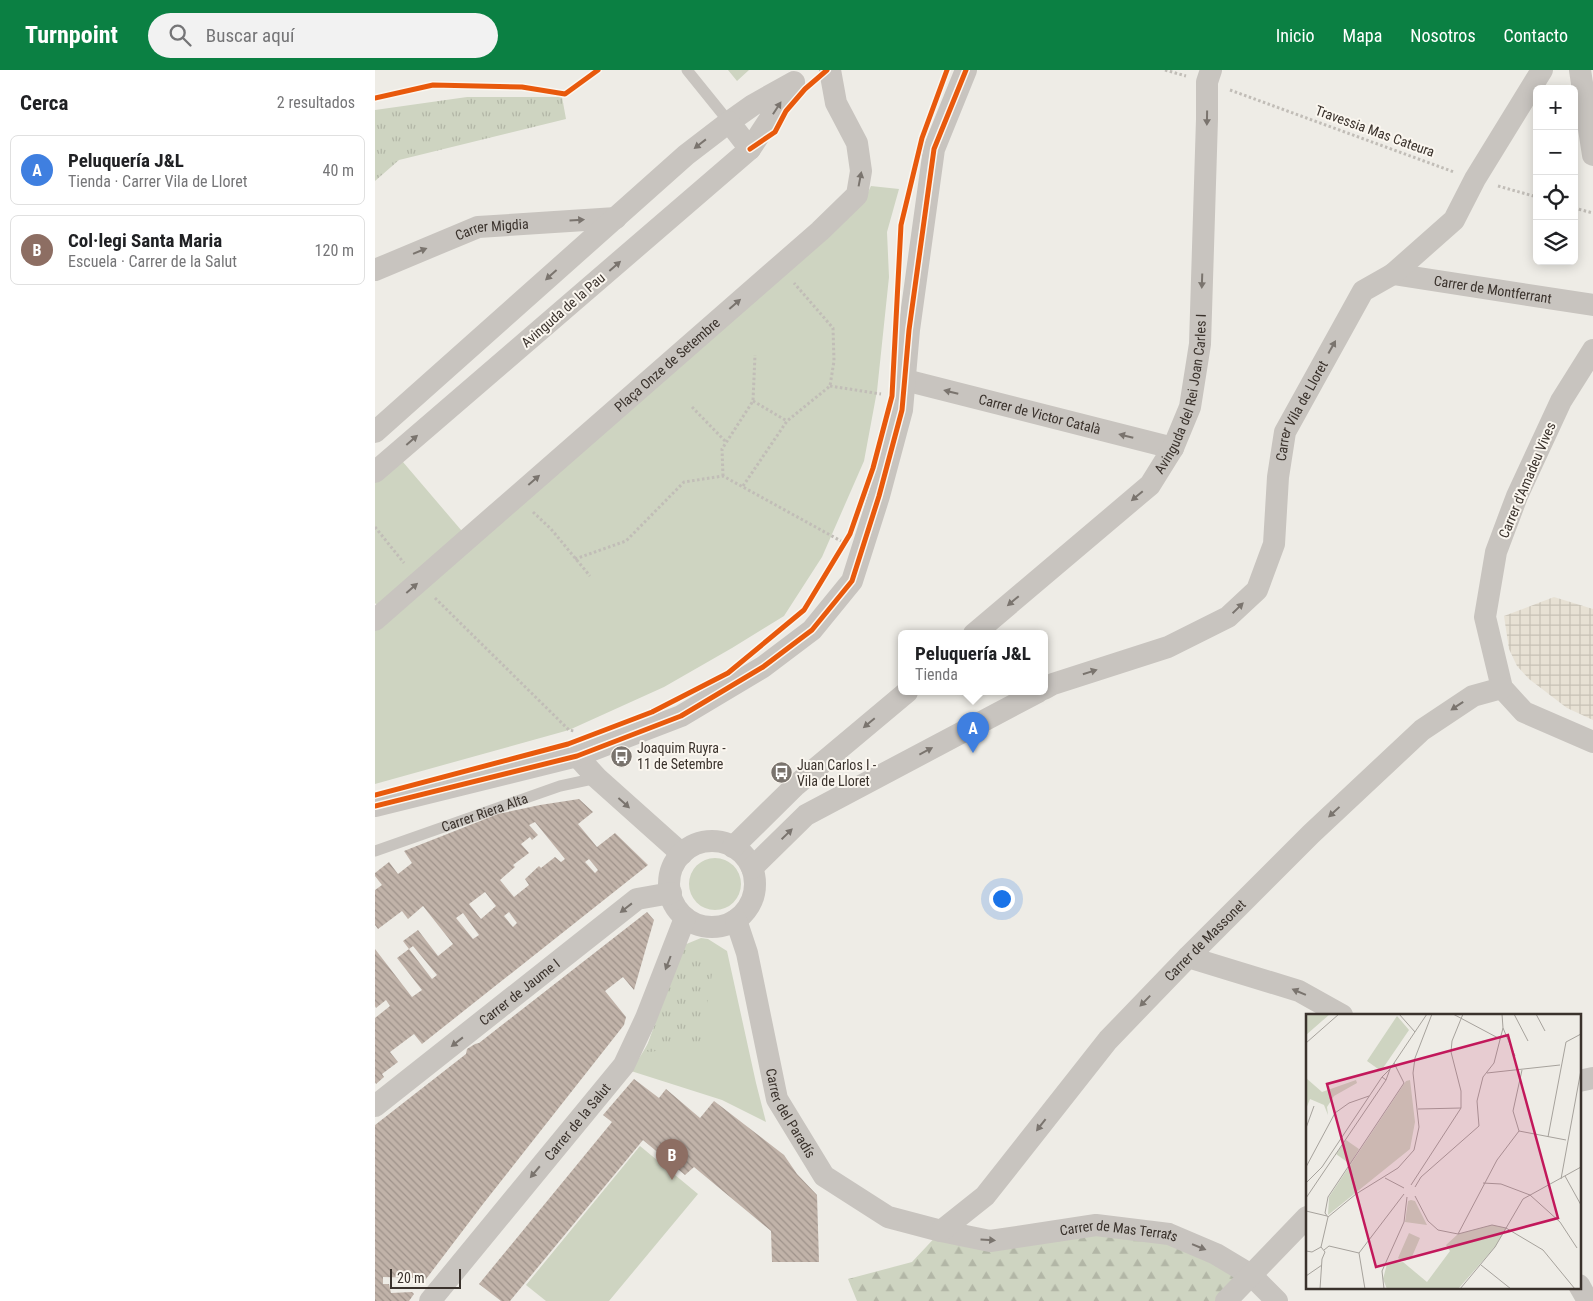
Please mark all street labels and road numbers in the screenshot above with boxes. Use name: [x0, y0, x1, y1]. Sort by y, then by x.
street label: Travessia Mas Cateura: [1313, 102, 1437, 160]
street label: Carrer Migdia: [453, 216, 529, 244]
street label: Avinguda de la Pau: [518, 269, 608, 351]
street label: Carrer de Montferrant: [1433, 272, 1553, 307]
street label: Plaça Onze de Setembre: [611, 314, 723, 415]
street label: Avinguda del Rei Joan Carles I: [1151, 314, 1209, 477]
street label: Carrer Vila de Lloret: [1273, 358, 1331, 462]
street label: Carrer de Victor Català: [977, 391, 1102, 437]
street label: Carrer d'Amadeu Vives: [1495, 420, 1559, 540]
street label: Carrer Riera Alta: [439, 790, 530, 835]
street label: Carrer de Massonet: [1161, 896, 1249, 984]
street label: Carrer de Jaume I: [476, 955, 563, 1029]
street label: Carrer del Paradís: [763, 1067, 819, 1161]
street label: Carrer de la Salut: [541, 1080, 614, 1164]
street label: Carrer de Mas Terrats: [1059, 1217, 1180, 1245]

